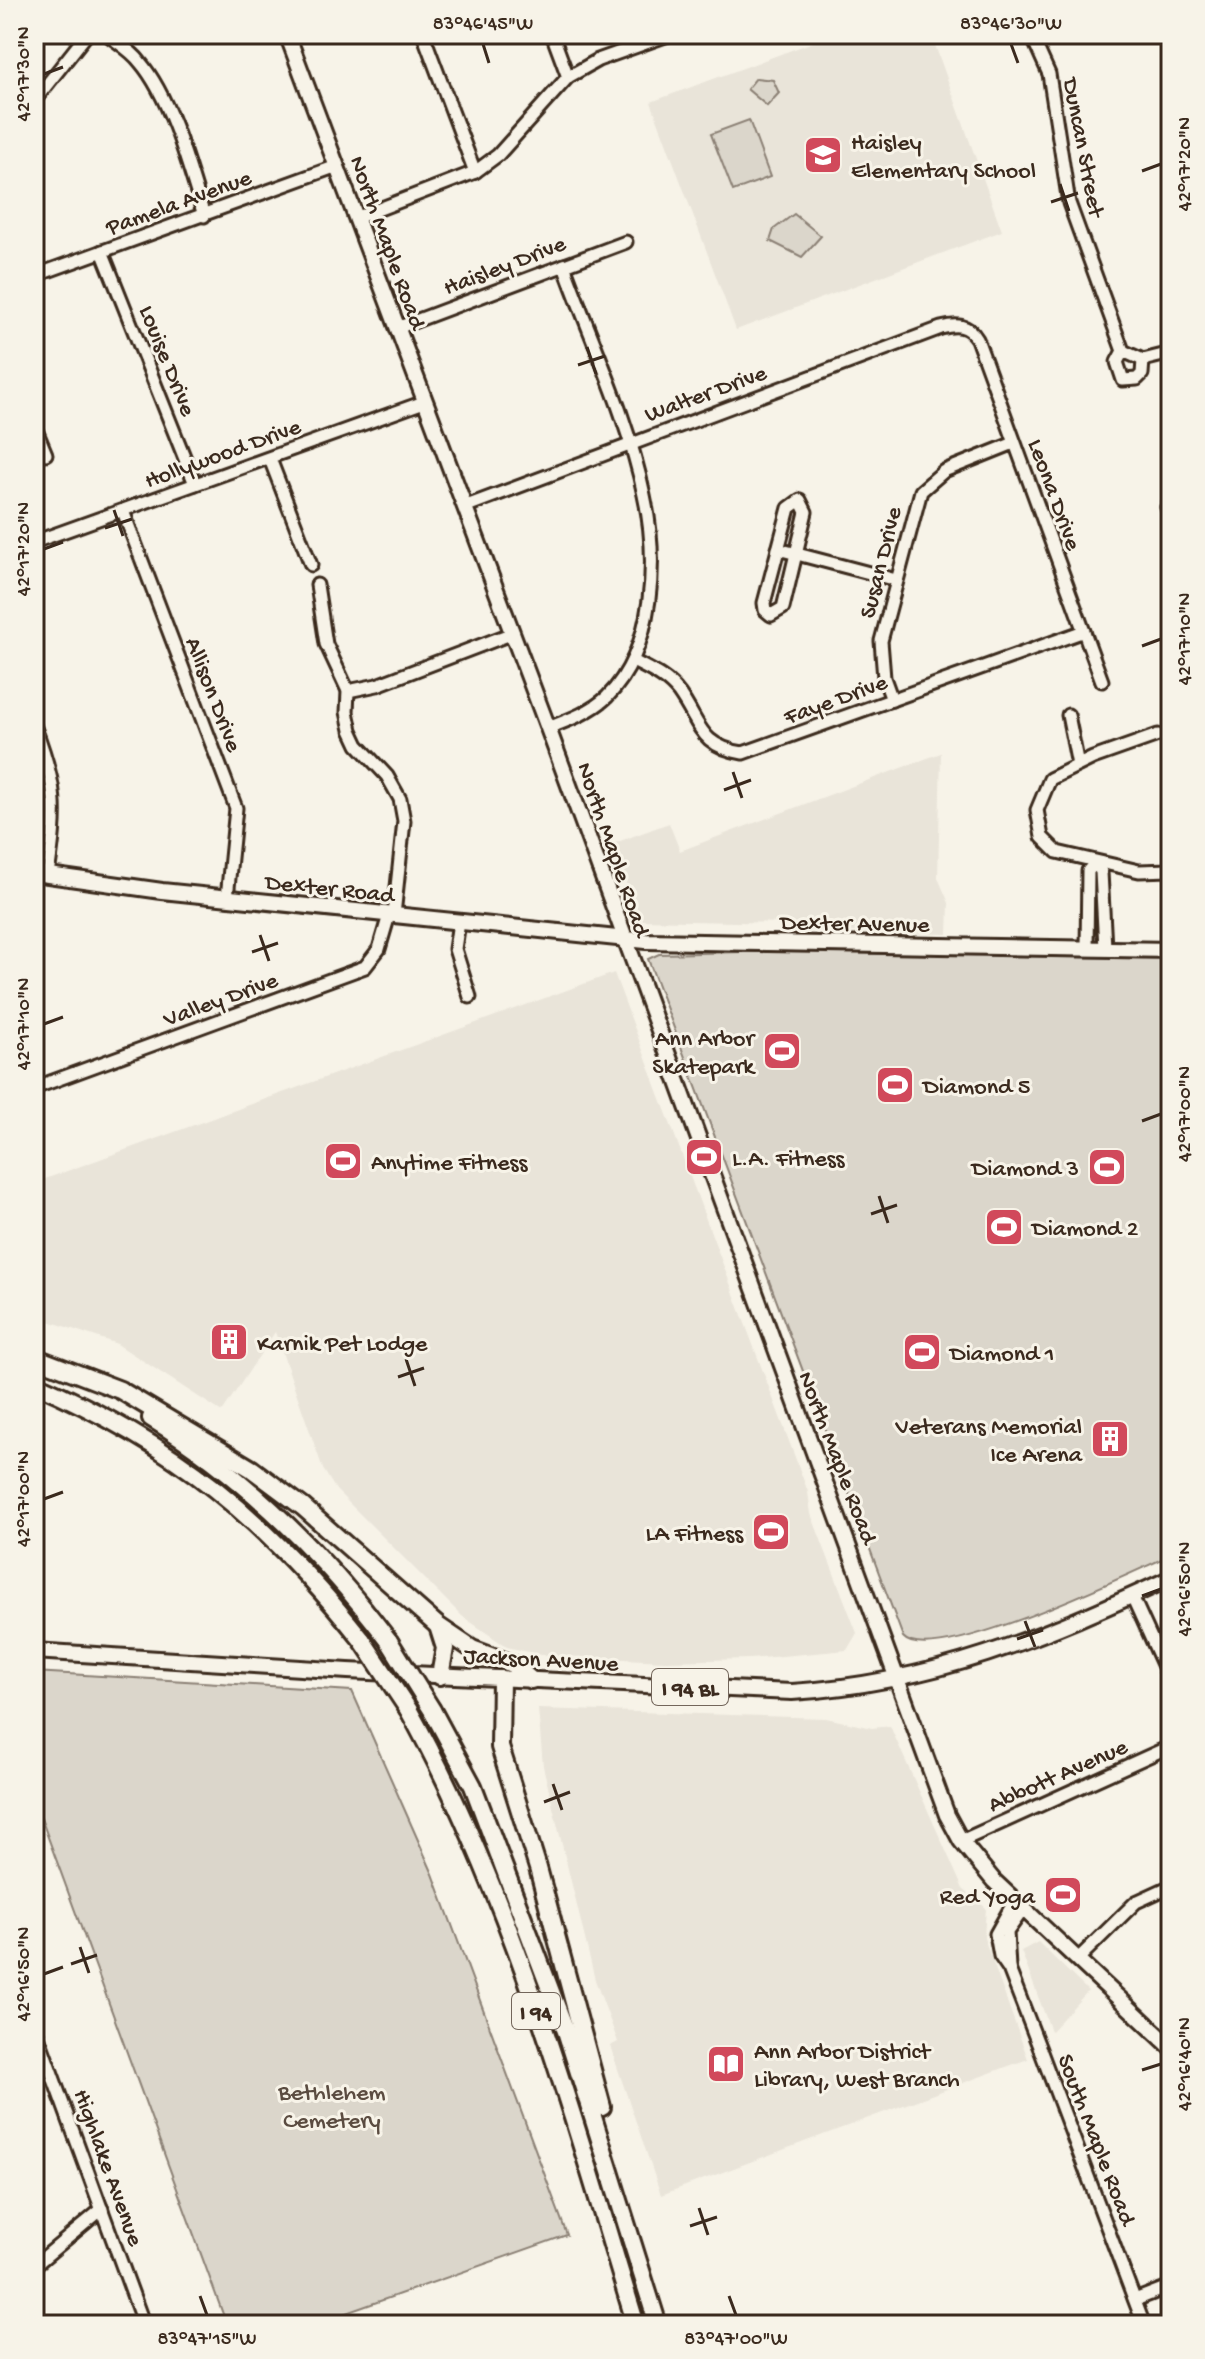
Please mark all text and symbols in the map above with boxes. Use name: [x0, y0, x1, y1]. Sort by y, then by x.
text: 83°46'45"W: [433, 14, 533, 37]
text: 83°46'30"W: [960, 14, 1062, 37]
text: 42°17'30"N: [14, 27, 37, 121]
street label: Duncan Street: [1054, 74, 1110, 222]
text: 42°17'20"N: [1175, 117, 1198, 211]
place label: Haisley Elementary School: [851, 130, 1036, 187]
school or university icon: Haisley Elementary School: [802, 134, 844, 176]
street label: North Maple Road: [341, 152, 431, 336]
street label: Pamela Avenue: [102, 164, 256, 244]
street label: Haisley Drive: [440, 230, 571, 304]
street label: Louise Drive: [130, 302, 201, 422]
street label: Walter Drive: [641, 360, 772, 431]
street label: Hollywood Drive: [141, 413, 306, 497]
street label: Leona Drive: [1019, 436, 1086, 555]
text: 42°17'20"N: [14, 502, 37, 596]
street label: Susan Drive: [855, 503, 910, 622]
text: 42°17'10"N: [1175, 593, 1198, 685]
street label: Allison Drive: [177, 634, 247, 757]
street label: Faye Drive: [780, 669, 892, 734]
street label: North Maple Road: [568, 759, 656, 943]
street label: Dexter Road: [262, 869, 397, 912]
street label: Dexter Avenue: [778, 910, 930, 941]
street label: Valley Drive: [159, 967, 283, 1036]
text: 42°17'10"N: [14, 978, 37, 1070]
place label: Ann Arbor Skatepark: [652, 1026, 757, 1083]
sports icon: Ann Arbor Skatepark: [761, 1030, 803, 1072]
sports icon: Diamond 5: [874, 1064, 916, 1106]
text: 42°17'00"N: [1175, 1066, 1198, 1162]
place label: Diamond 5: [921, 1074, 1030, 1103]
sports icon: L.A. Fitness: [683, 1136, 725, 1178]
sports icon: Anytime Fitness: [322, 1140, 364, 1182]
place label: L.A. Fitness: [732, 1146, 846, 1175]
sports icon: Diamond 3: [1086, 1146, 1128, 1188]
place label: Anytime Fitness: [371, 1150, 528, 1179]
place label: Diamond 3: [970, 1156, 1079, 1185]
sports icon: Diamond 2: [983, 1206, 1025, 1248]
place label: Diamond 2: [1030, 1216, 1139, 1245]
building icon: Karnik Pet Lodge: [208, 1321, 250, 1363]
place label: Karnik Pet Lodge: [257, 1331, 428, 1360]
sports icon: Diamond 1: [901, 1331, 943, 1373]
place label: Diamond 1: [948, 1341, 1055, 1370]
street label: North Maple Road: [789, 1368, 883, 1550]
place label: Veterans Memorial Ice Arena: [894, 1414, 1083, 1471]
building icon: Veterans Memorial Ice Arena: [1089, 1418, 1131, 1460]
text: 42°17'00"N: [14, 1451, 37, 1547]
sports icon: LA Fitness: [750, 1511, 792, 1553]
place label: LA Fitness: [646, 1521, 744, 1550]
text: 42°16'50"N: [1175, 1542, 1198, 1636]
street label: Jackson Avenue: [462, 1643, 620, 1680]
road number: I 94 BL: [652, 1669, 728, 1705]
street label: Abbott Avenue: [984, 1733, 1133, 1821]
sports icon: Red Yoga: [1042, 1874, 1084, 1916]
place label: Red Yoga: [940, 1884, 1036, 1913]
text: 42°16'50"N: [14, 1927, 37, 2021]
road number: I 94: [512, 1993, 560, 2029]
text: 42°16'40"N: [1175, 2017, 1198, 2111]
place label: Ann Arbor District Library, West Branch: [754, 2039, 960, 2096]
library icon: Ann Arbor District Library, West Branch: [705, 2043, 747, 2085]
street label: South Maple Road: [1049, 2051, 1141, 2232]
park label: Bethlehem Cemetery: [277, 2080, 386, 2137]
street label: Highlake Avenue: [65, 2086, 149, 2251]
text: 83°47'15"W: [157, 2329, 257, 2352]
text: 83°47'00"W: [684, 2329, 788, 2352]

